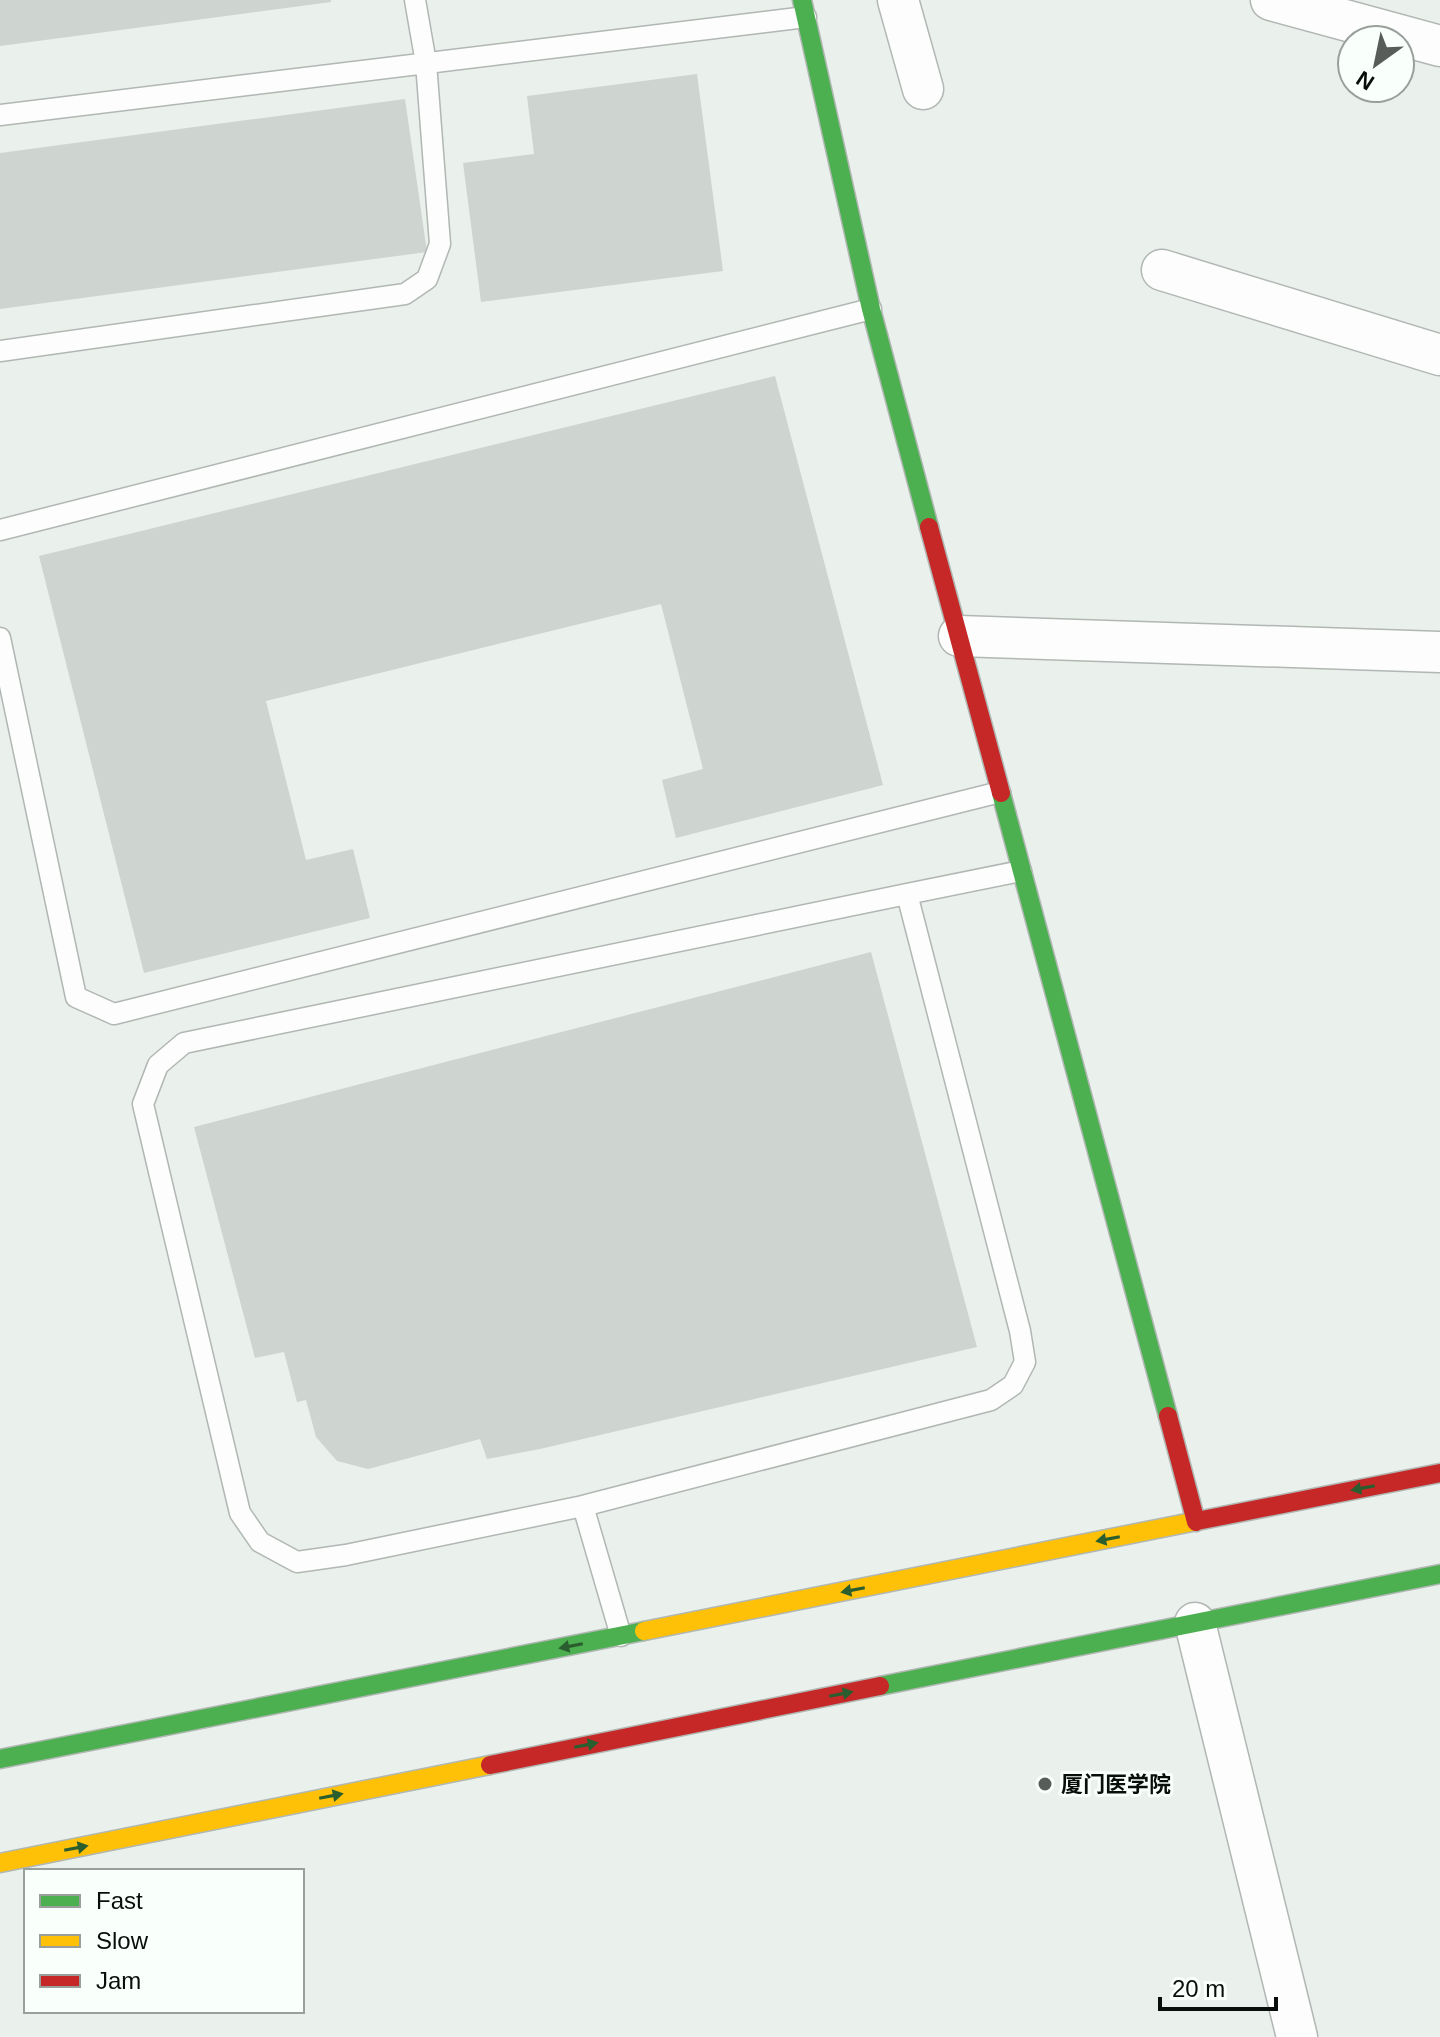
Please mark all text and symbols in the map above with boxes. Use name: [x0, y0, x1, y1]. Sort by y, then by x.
north arrow: [1336, 24, 1416, 104]
text: N: [1352, 66, 1379, 95]
one-way arrow: [1351, 1483, 1376, 1495]
one-way arrow: [1096, 1533, 1121, 1546]
one-way arrow: [841, 1584, 866, 1596]
one-way arrow: [558, 1640, 583, 1653]
one-way arrow: [829, 1687, 854, 1700]
one-way arrow: [574, 1738, 599, 1751]
place label: 厦门医学院: [1061, 1772, 1171, 1797]
marker: 厦门医学院: [1036, 1775, 1054, 1793]
one-way arrow: [319, 1790, 344, 1802]
one-way arrow: [64, 1841, 89, 1853]
legend: [24, 1869, 304, 2013]
text: Fast: [96, 1887, 143, 1914]
text: Slow: [96, 1927, 149, 1954]
scale bar: [1160, 1961, 1276, 2011]
text: Jam: [96, 1967, 141, 1994]
text: 20 m: [1172, 1975, 1225, 2002]

